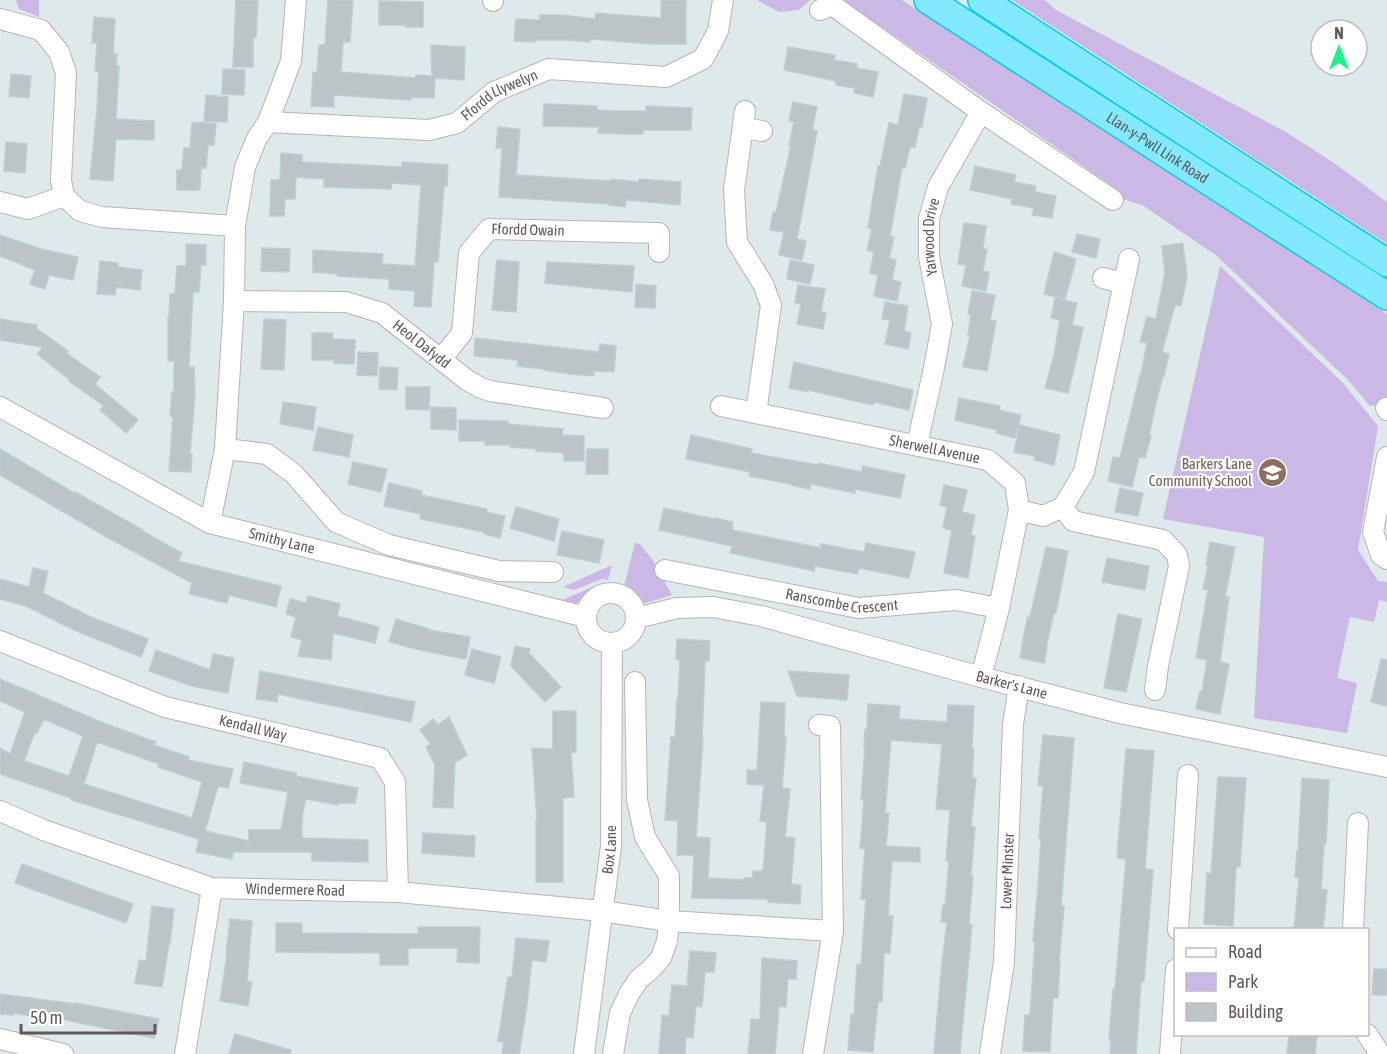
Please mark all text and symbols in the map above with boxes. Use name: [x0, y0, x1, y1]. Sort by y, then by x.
north arrow: [1309, 18, 1369, 78]
text: N: [1334, 24, 1344, 42]
street label: Ffordd Llywelyn: [457, 66, 540, 124]
street label: Llan-y-Pwll Link Road: [1103, 108, 1212, 187]
street label: Yarwood Drive: [920, 196, 943, 277]
street label: Ffordd Owain: [491, 220, 565, 239]
street label: Heol Dafydd: [390, 316, 454, 372]
street label: Sherwell Avenue: [888, 431, 982, 466]
place label: Barkers Lane Community School: [1149, 455, 1252, 489]
school or university icon: Barkers Lane Community School: [1257, 457, 1289, 489]
street label: Smithy Lane: [247, 524, 317, 557]
street label: Ranscombe Crescent: [784, 585, 899, 616]
street label: Barker's Lane: [974, 667, 1049, 702]
street label: Kendall Way: [217, 711, 288, 744]
street label: Box Lane: [598, 825, 619, 875]
street label: Lower Minster: [997, 832, 1017, 910]
street label: Windermere Road: [245, 880, 345, 899]
legend: [1174, 928, 1369, 1036]
text: Road: [1228, 941, 1262, 962]
text: Park: [1228, 971, 1258, 992]
scale bar: [21, 997, 154, 1035]
text: Building: [1228, 1001, 1283, 1022]
text: 50 m: [30, 1007, 62, 1028]

